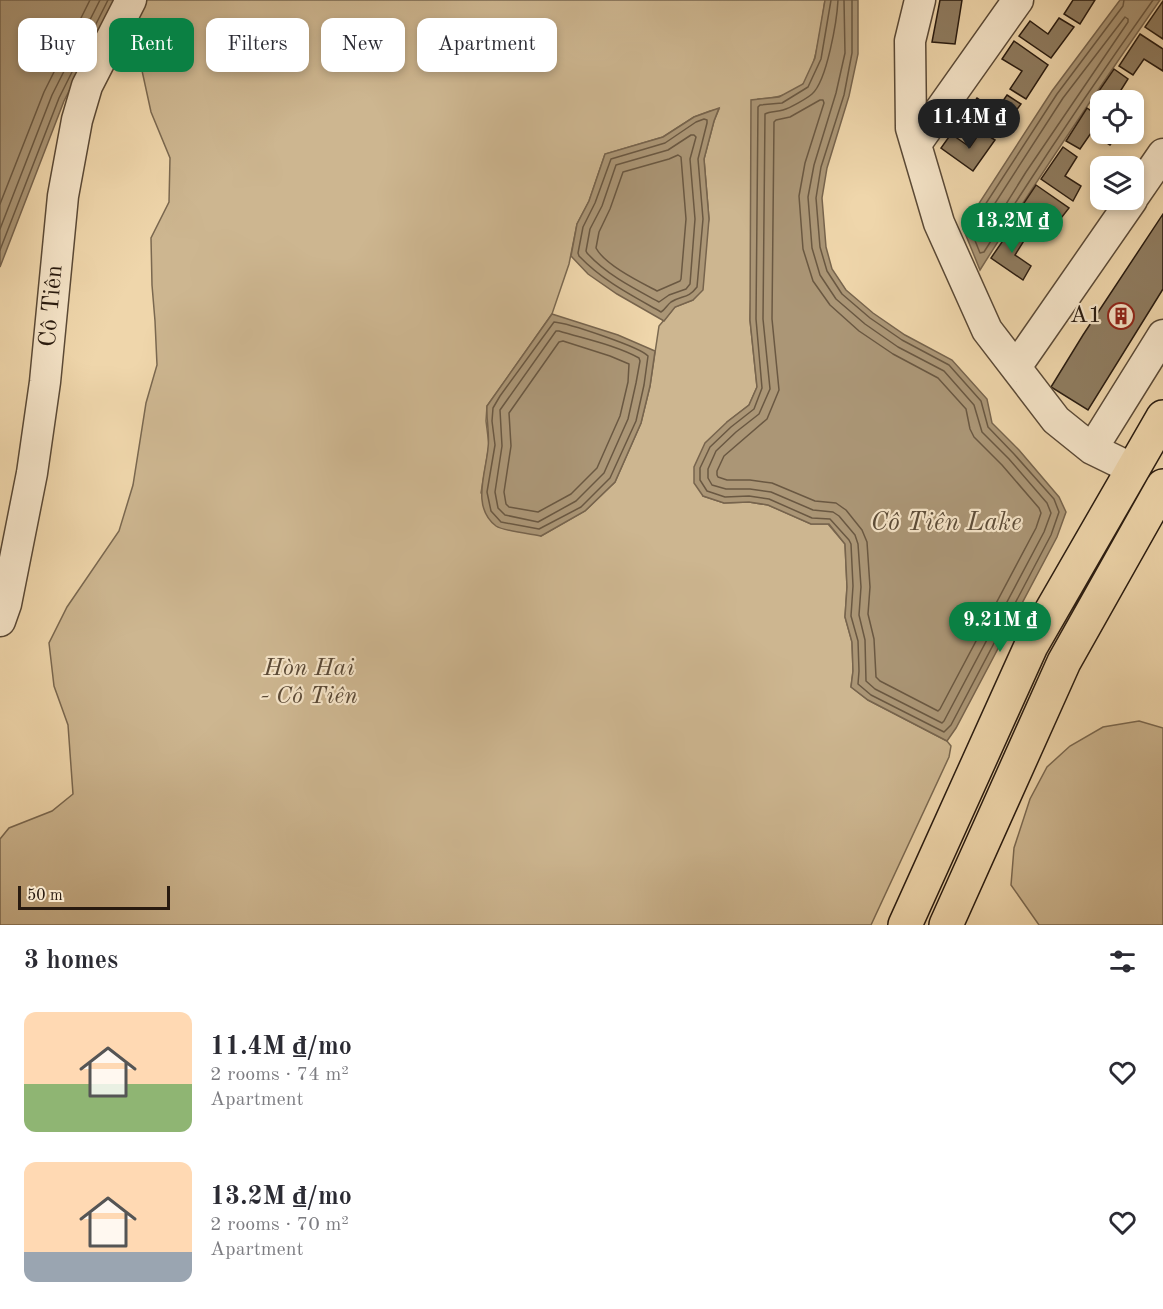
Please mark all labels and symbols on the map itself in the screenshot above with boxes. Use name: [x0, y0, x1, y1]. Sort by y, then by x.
pin: 11.4M ₫: [914, 99, 1024, 150]
pin: 13.2M ₫: [957, 203, 1067, 254]
street label: Cô Tiên: [36, 264, 68, 348]
building icon: A1: [1106, 301, 1136, 331]
place label: A1: [1070, 304, 1102, 328]
water label: Cô Tiên Lake: [870, 510, 1022, 536]
pin: 9.21M ₫: [945, 602, 1055, 653]
park label: Hòn Hai - Cô Tiên: [260, 657, 358, 709]
scale bar: [18, 883, 170, 910]

